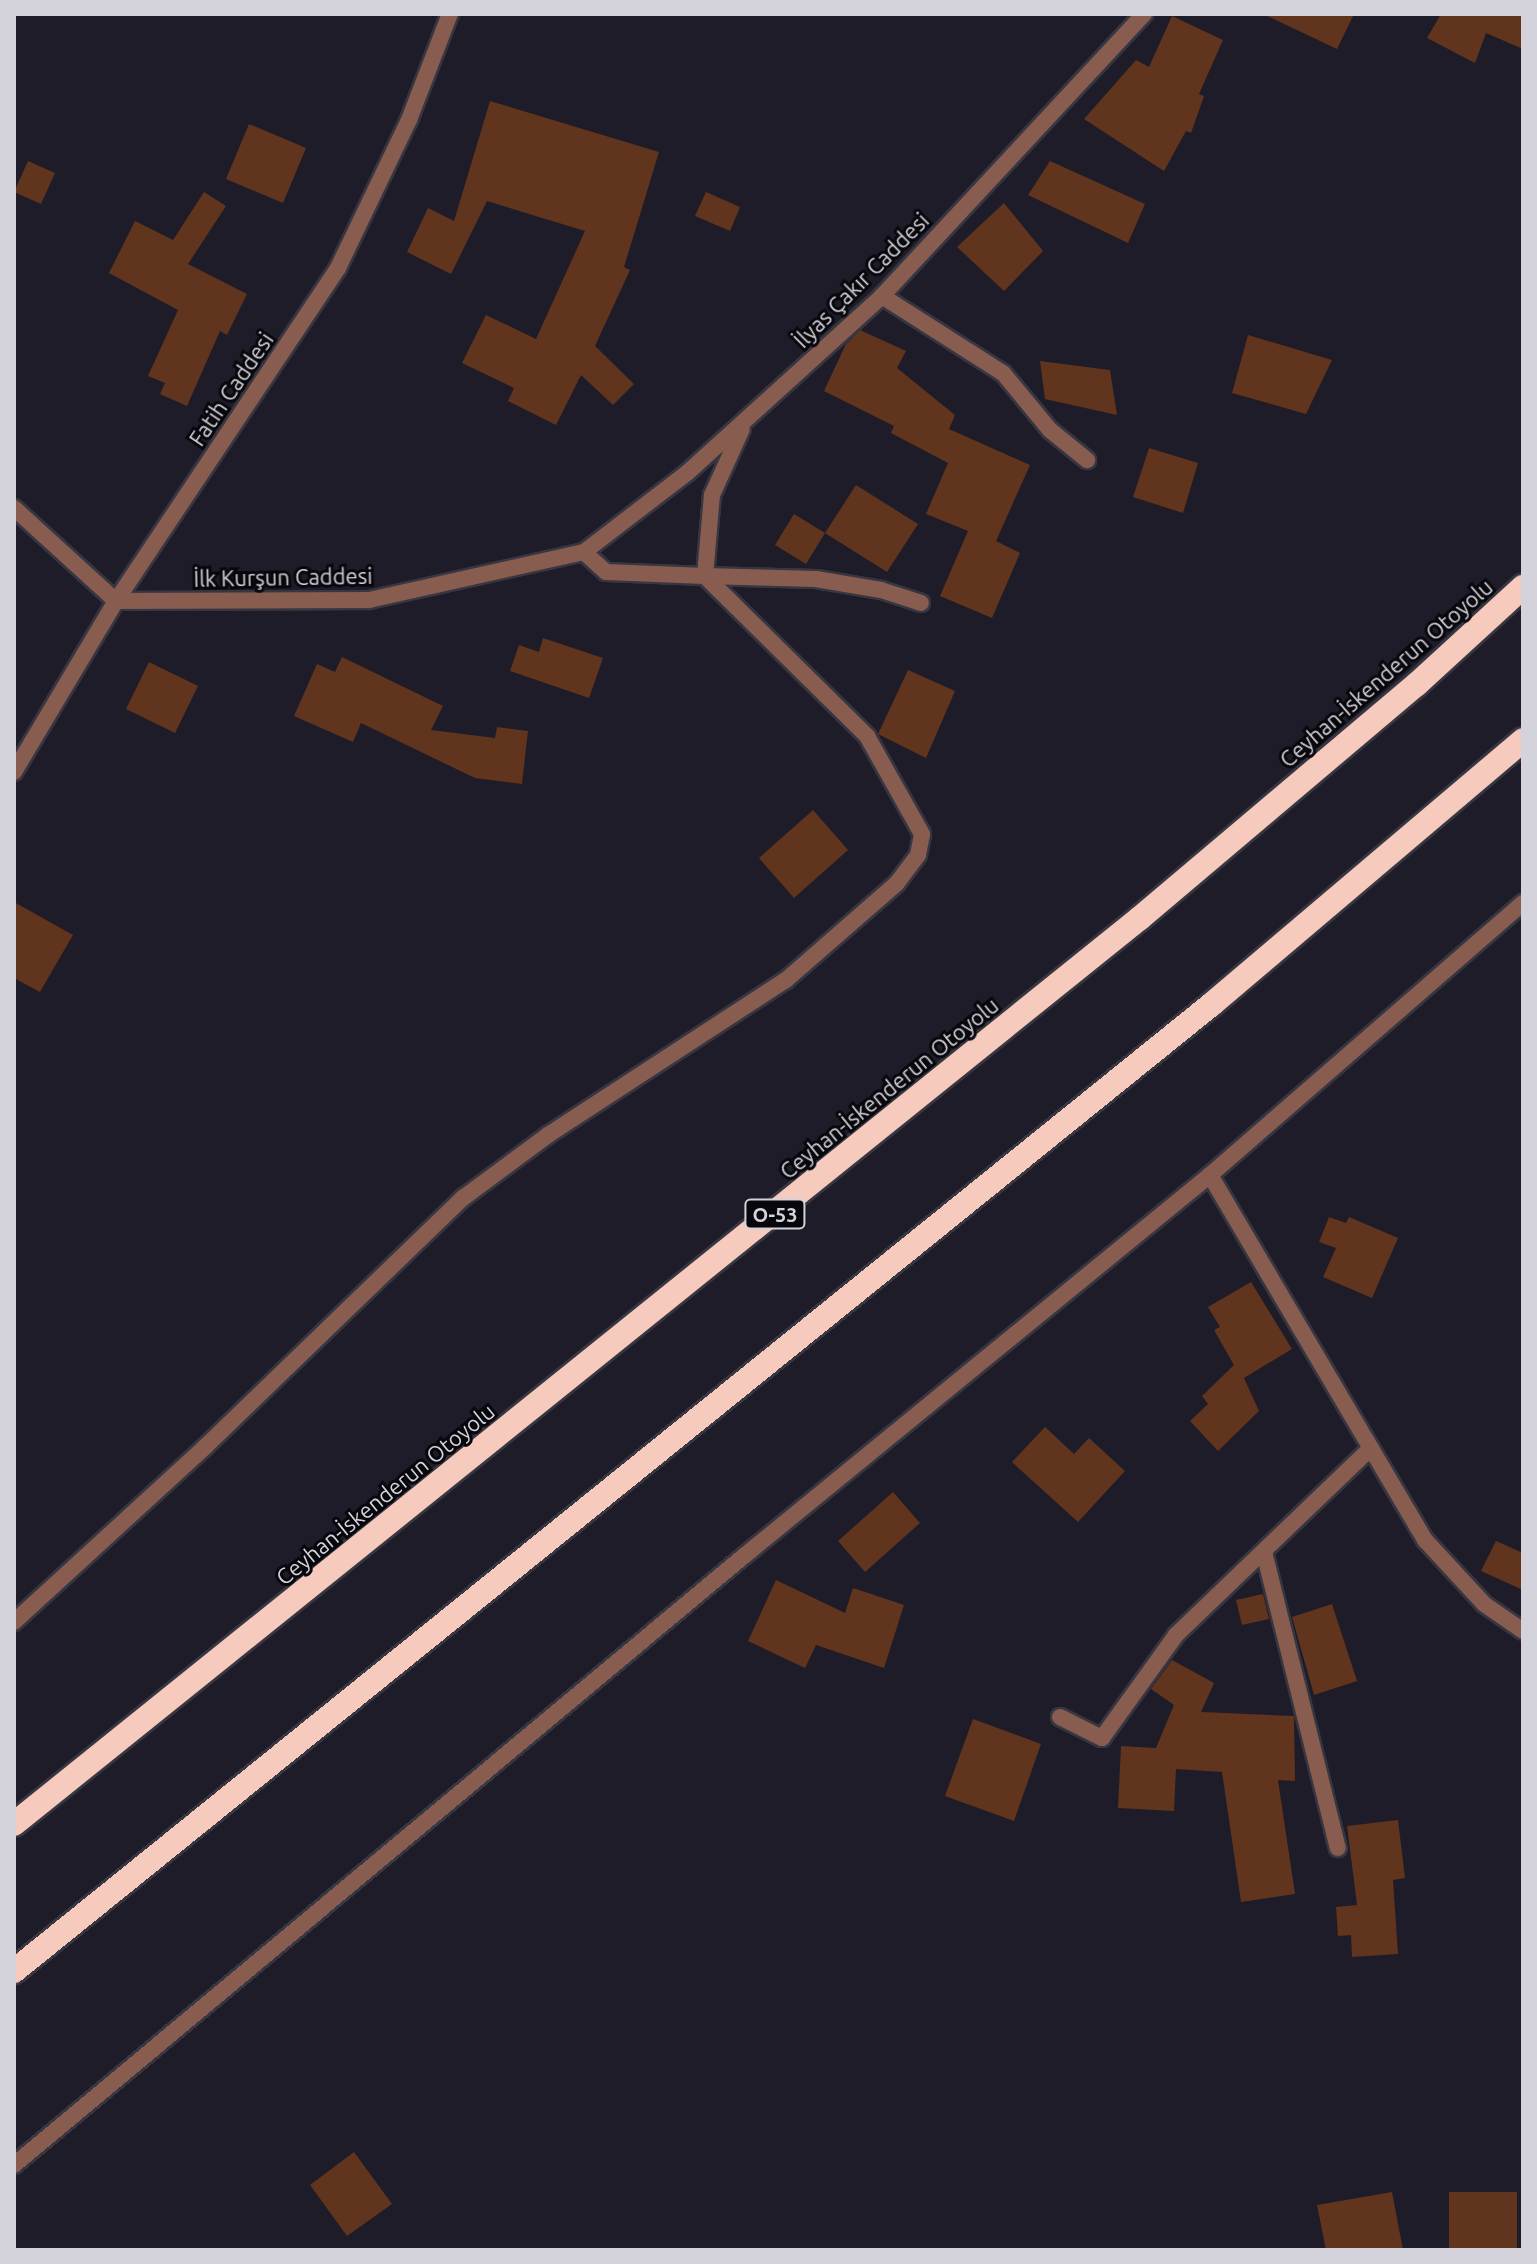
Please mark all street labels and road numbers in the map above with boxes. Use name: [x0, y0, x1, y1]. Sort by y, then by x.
street label: İlyas Çakır Caddesi: [788, 207, 934, 353]
street label: Fatih Caddesi: [183, 327, 279, 451]
street label: İlk Kurşun Caddesi: [193, 562, 373, 592]
street label: Ceyhan-İskenderun Otoyolu: [1274, 573, 1498, 773]
street label: Ceyhan-İskenderun Otoyolu: [774, 992, 1004, 1184]
road number: O-53: [743, 1198, 807, 1230]
street label: Ceyhan-İskenderun Otoyolu: [270, 1398, 500, 1590]

